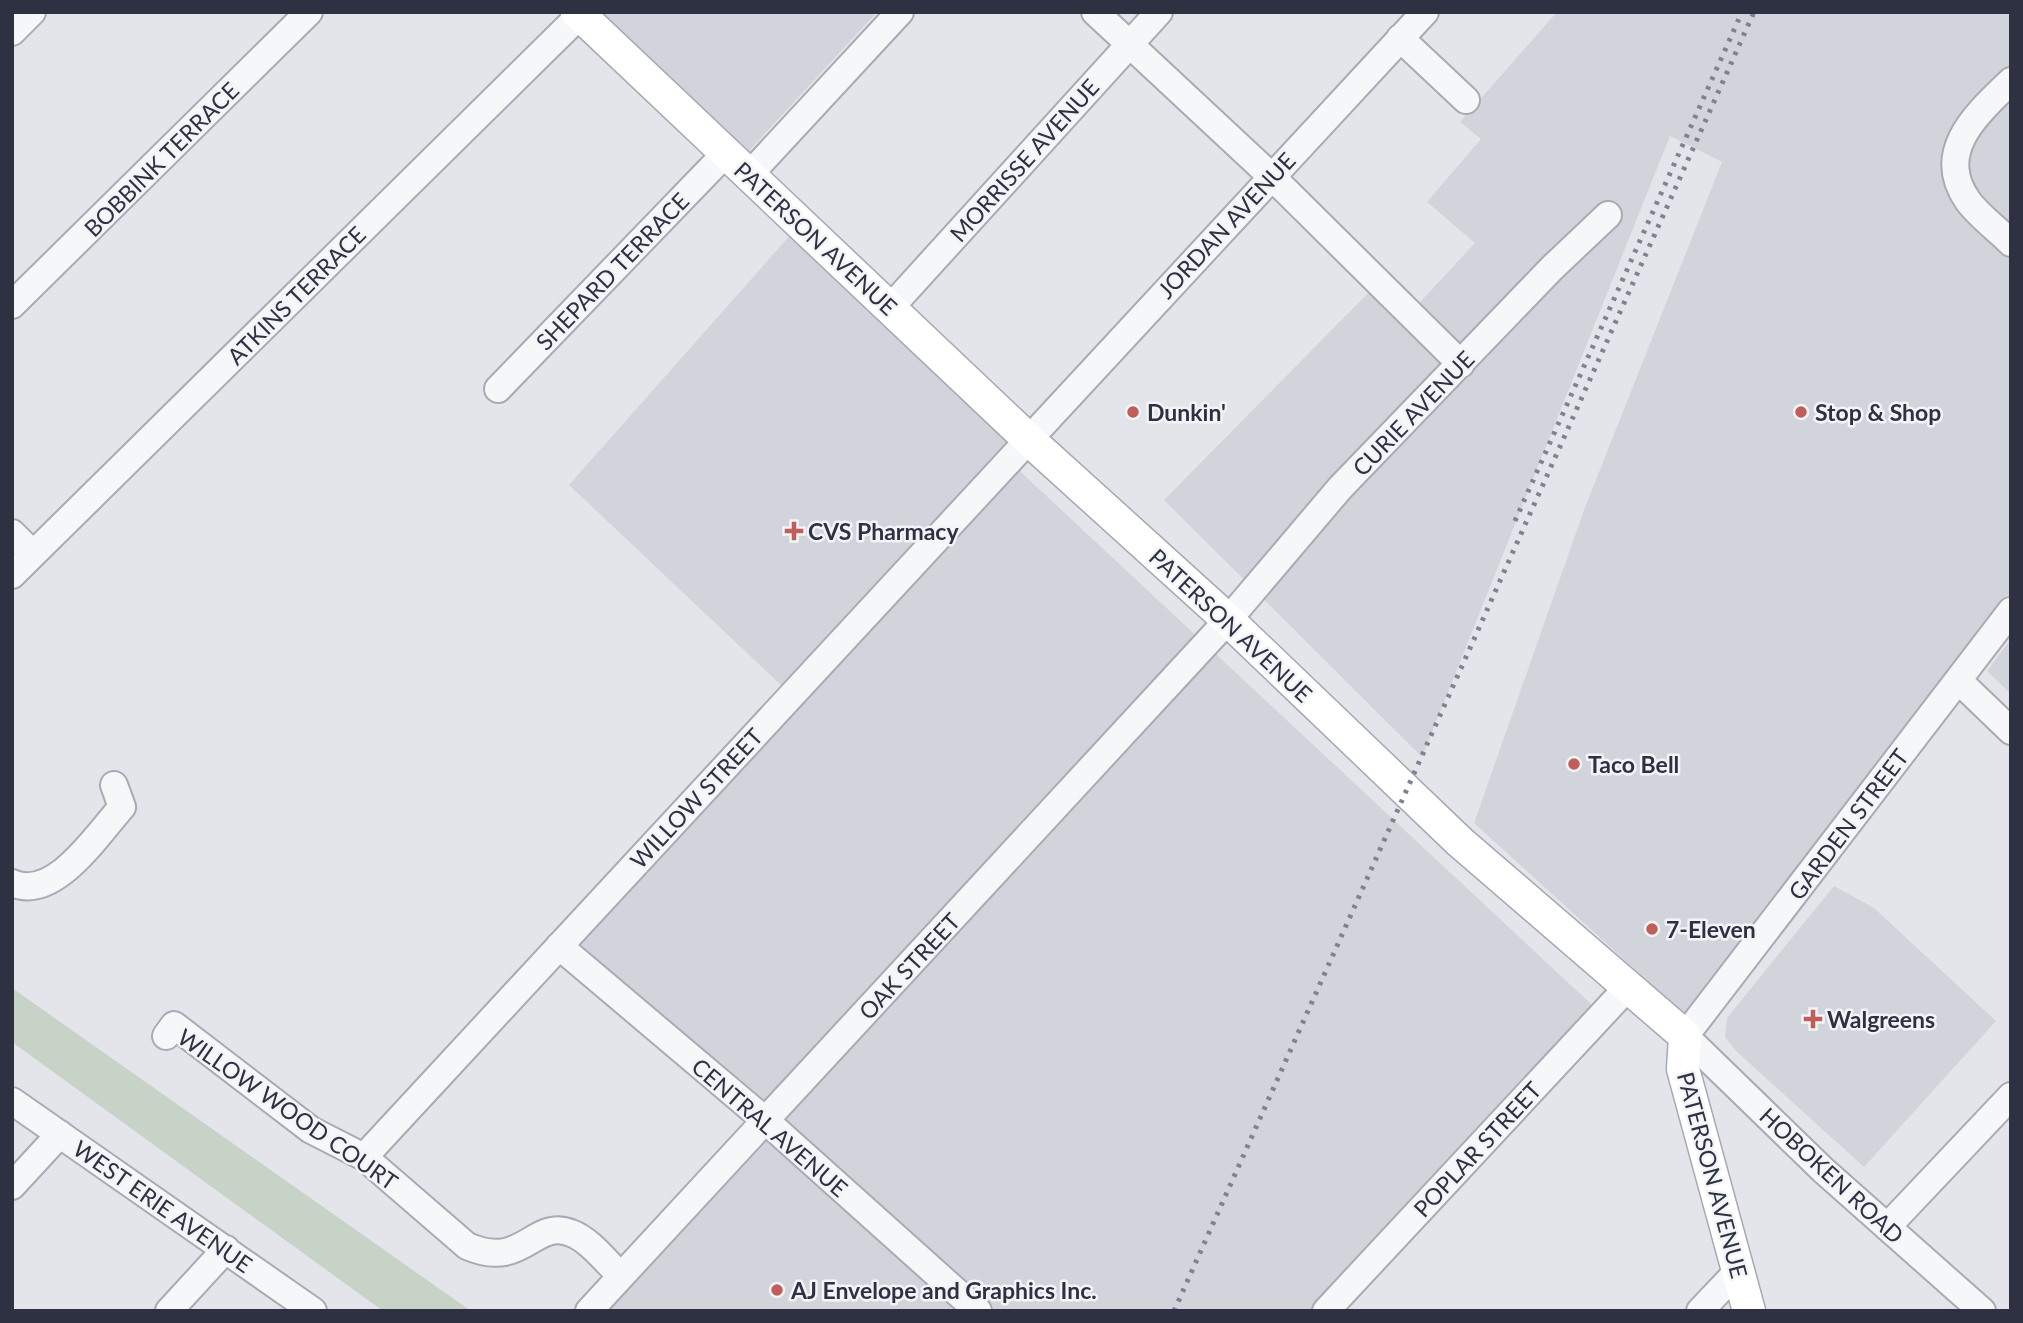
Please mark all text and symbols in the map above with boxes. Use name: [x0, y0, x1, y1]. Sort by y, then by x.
street label: MORRISSE AVENUE: [944, 73, 1104, 247]
street label: BOBBINK TERRACE: [78, 76, 244, 242]
street label: JORDAN AVENUE: [1151, 146, 1301, 304]
street label: PATERSON AVENUE: [729, 155, 903, 321]
street label: SHEPARD TERRACE: [530, 186, 694, 356]
street label: ATKINS TERRACE: [221, 220, 371, 370]
street label: CURIE AVENUE: [1346, 345, 1480, 481]
place label: Dunkin': [1147, 398, 1226, 426]
place label: Stop & Shop: [1815, 398, 1941, 426]
marker: Dunkin': [1125, 404, 1141, 420]
marker: Stop & Shop: [1793, 404, 1809, 420]
place label: CVS Pharmacy: [808, 517, 959, 545]
marker: CVS Pharmacy: [786, 523, 802, 539]
street label: PATERSON AVENUE: [1144, 542, 1318, 708]
street label: WILLOW STREET: [624, 722, 768, 874]
street label: GARDEN STREET: [1782, 743, 1914, 905]
place label: Taco Bell: [1588, 750, 1679, 778]
marker: Taco Bell: [1566, 756, 1582, 772]
street label: OAK STREET: [853, 907, 966, 1025]
place label: 7-Eleven: [1666, 915, 1756, 943]
marker: 7-Eleven: [1644, 921, 1660, 937]
place label: Walgreens: [1827, 1005, 1935, 1033]
marker: Walgreens: [1805, 1011, 1821, 1027]
street label: WILLOW WOOD COURT: [173, 1022, 404, 1196]
street label: CENTRAL AVENUE: [686, 1052, 854, 1202]
street label: PATERSON AVENUE: [1672, 1069, 1754, 1281]
street label: POPLAR STREET: [1407, 1075, 1547, 1222]
street label: HOBOKEN ROAD: [1754, 1101, 1910, 1249]
street label: WEST ERIE AVENUE: [68, 1134, 258, 1278]
place label: AJ Envelope and Graphics Inc.: [790, 1276, 1097, 1304]
marker: AJ Envelope and Graphics Inc.: [769, 1282, 785, 1298]

